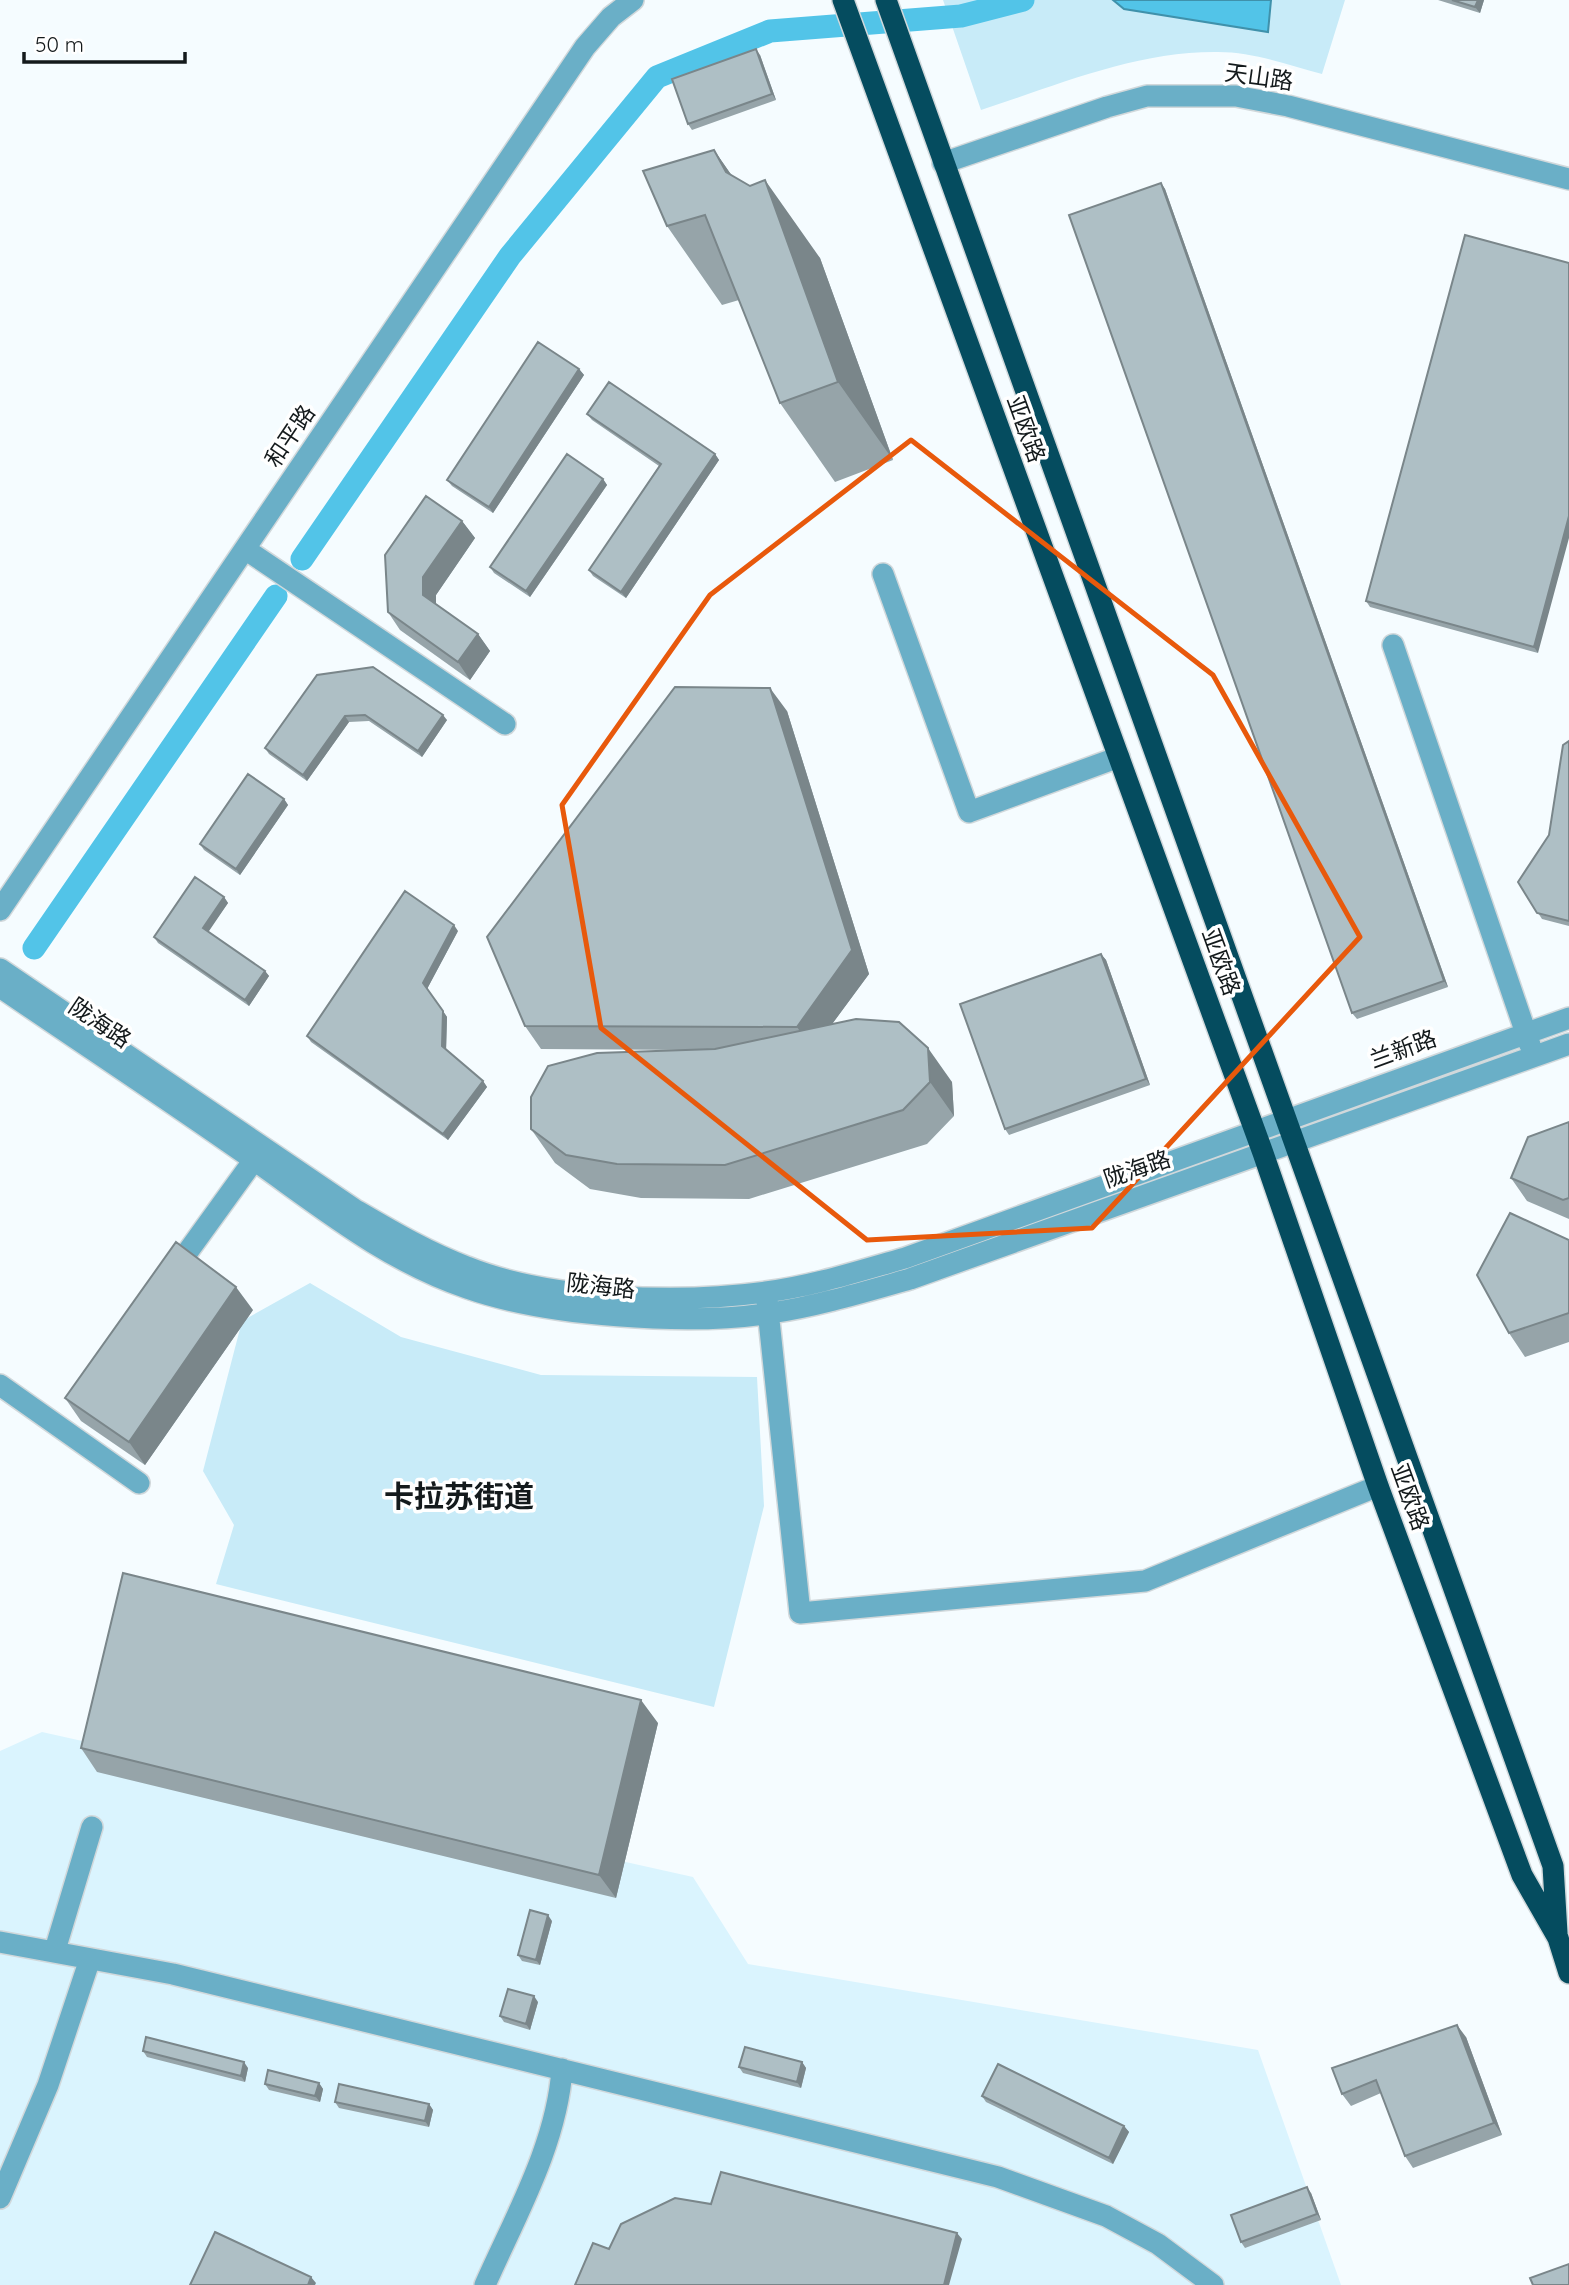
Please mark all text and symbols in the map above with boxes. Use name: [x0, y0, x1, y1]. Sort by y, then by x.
scale bar: [24, 21, 186, 65]
text: 50 m: [35, 31, 84, 57]
street label: 天山路: [1223, 57, 1295, 96]
street label: 亚欧路: [1001, 391, 1052, 466]
street label: 和平路: [258, 399, 321, 472]
street label: 亚欧路: [1196, 924, 1247, 999]
street label: 陇海路: [64, 991, 137, 1054]
street label: 兰新路: [1365, 1023, 1440, 1074]
street label: 陇海路: [1099, 1144, 1174, 1193]
street label: 陇海路: [565, 1267, 637, 1304]
street label: 亚欧路: [1385, 1459, 1436, 1534]
district label: 卡拉苏街道: [384, 1477, 534, 1515]

